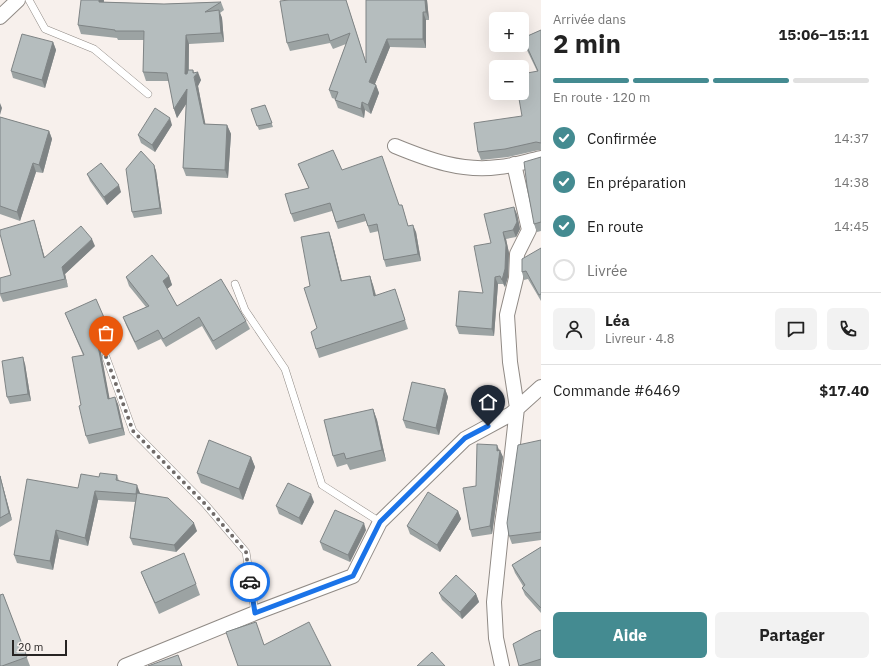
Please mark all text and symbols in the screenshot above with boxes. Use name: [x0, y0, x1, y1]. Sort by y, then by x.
text: Arrivée dans: [553, 11, 626, 28]
map controls: [489, 12, 529, 100]
button: +: [489, 12, 529, 52]
text: 15:06–15:11: [778, 25, 869, 44]
text: 2 min: [553, 26, 621, 60]
button: −: [489, 60, 529, 100]
text: En route · 120 m: [553, 89, 650, 106]
icon: check: [553, 127, 575, 149]
text: Confirmée: [587, 129, 657, 148]
text: 14:37: [834, 130, 869, 147]
icon: check: [553, 171, 575, 193]
text: En préparation: [587, 173, 686, 192]
text: 14:38: [834, 174, 869, 191]
icon: check: [553, 215, 575, 237]
text: En route: [587, 217, 644, 236]
text: 14:45: [834, 218, 869, 235]
text: Livrée: [587, 261, 628, 280]
button: person: [553, 308, 595, 350]
button: chat: [775, 308, 817, 350]
button: phone: [827, 308, 869, 350]
text: Léa: [605, 311, 630, 330]
pin: [89, 316, 123, 357]
icon: bag: [95, 322, 117, 344]
text: Livreur · 4.8: [605, 330, 675, 347]
text: Commande #6469: [553, 381, 681, 400]
text: $17.40: [819, 381, 869, 400]
pin: [471, 385, 505, 426]
icon: home: [477, 391, 499, 413]
courier: [230, 562, 270, 602]
icon: car: [239, 571, 261, 593]
button: Aide: [553, 612, 707, 658]
button: Partager: [715, 612, 869, 658]
scale bar: [12, 638, 67, 657]
text: 20 m: [18, 640, 43, 654]

